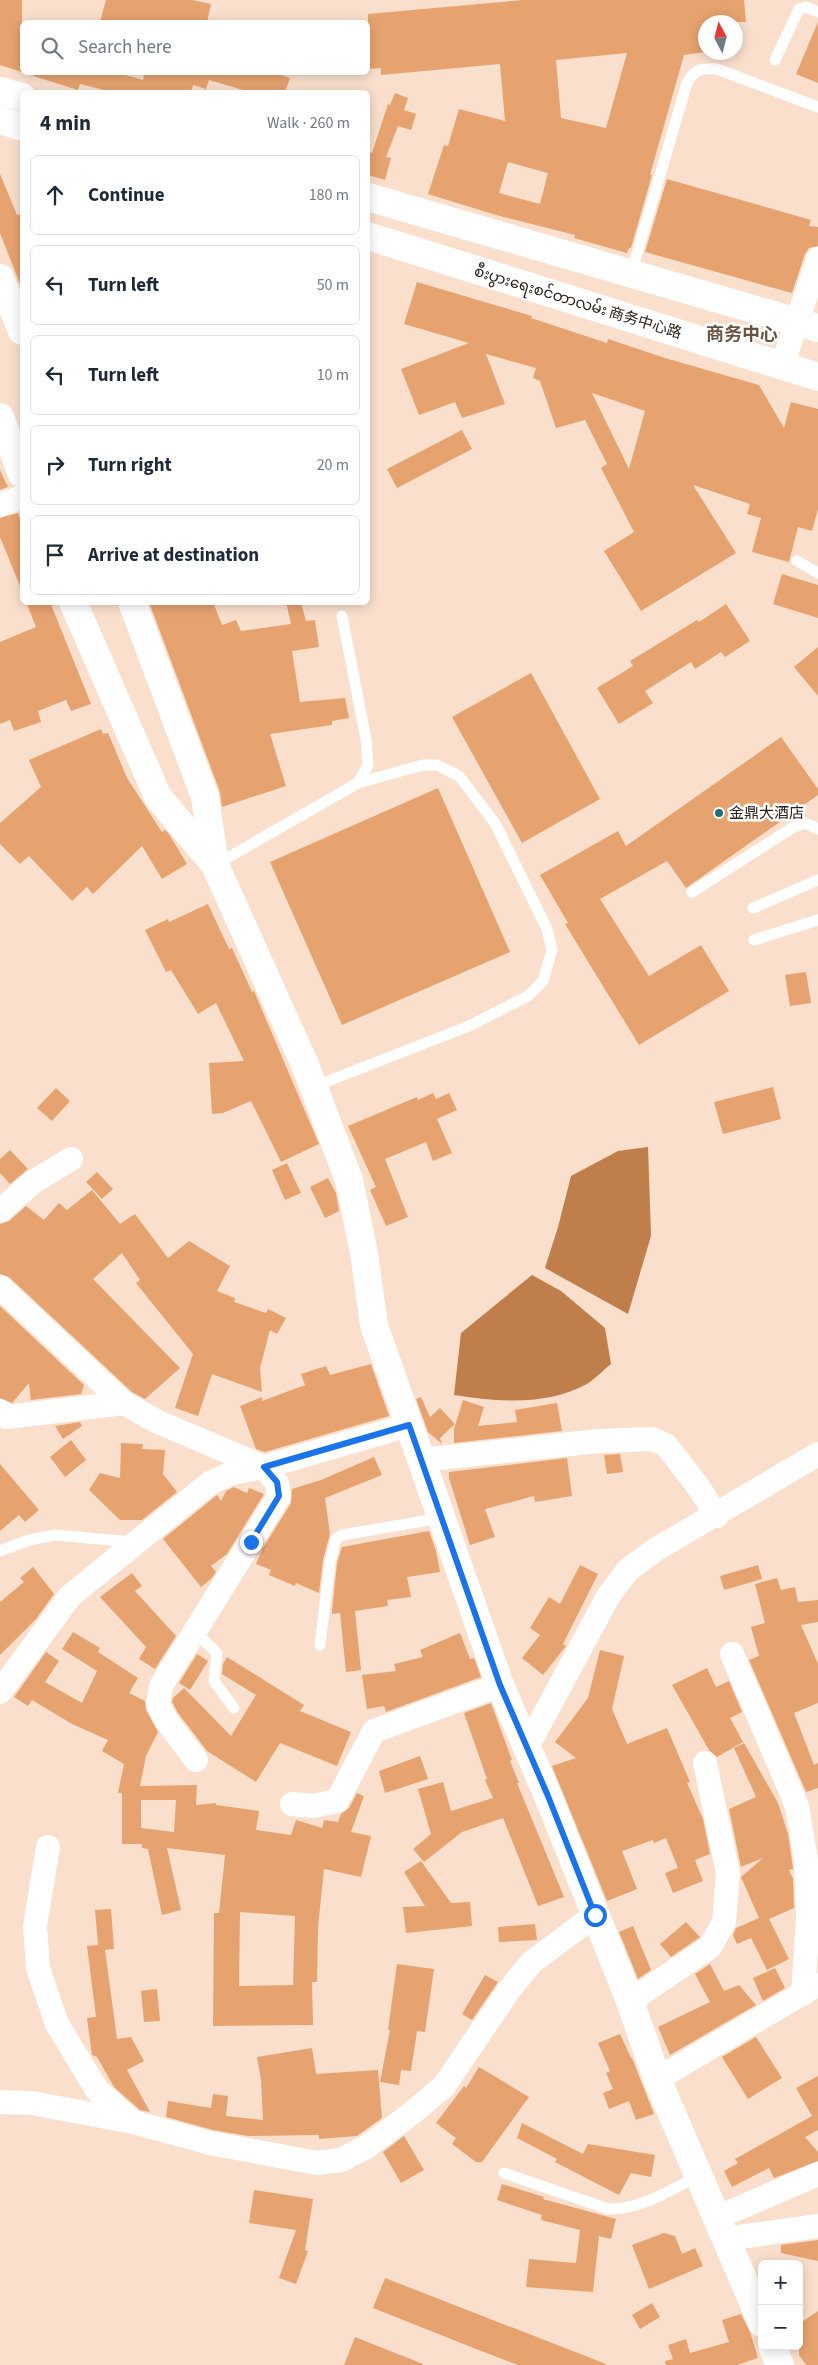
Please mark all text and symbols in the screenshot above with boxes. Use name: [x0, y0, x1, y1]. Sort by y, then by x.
north arrow: [698, 15, 743, 60]
search box: [20, 20, 370, 75]
icon: search: [38, 34, 66, 62]
text: Search here: [78, 34, 172, 61]
text: 4 min: [40, 108, 91, 138]
text: Walk · 260 m: [267, 112, 350, 134]
icon: ahead: [41, 181, 69, 209]
text: Continue: [88, 182, 165, 209]
text: 180 m: [309, 184, 349, 206]
street label: စီးပွားရေးစင်တာလမ်း 商务中心路: [471, 261, 684, 345]
icon: left: [41, 271, 69, 299]
text: Turn left: [88, 272, 159, 299]
text: 50 m: [317, 274, 349, 296]
district label: 商务中心: [706, 322, 778, 347]
icon: left: [41, 361, 69, 389]
text: Turn left: [88, 362, 159, 389]
text: 10 m: [317, 364, 349, 386]
icon: right: [41, 451, 69, 479]
text: Turn right: [88, 452, 172, 479]
text: 20 m: [317, 454, 349, 476]
icon: arrive: [41, 541, 69, 569]
text: Arrive at destination: [88, 542, 259, 569]
place label: 金鼎大酒店: [729, 803, 804, 824]
marker: 金鼎大酒店: [713, 807, 725, 819]
route end: [240, 1531, 263, 1554]
route start: [584, 1904, 607, 1927]
map controls: [758, 2260, 803, 2350]
button: +: [758, 2260, 803, 2305]
button: −: [758, 2305, 803, 2350]

